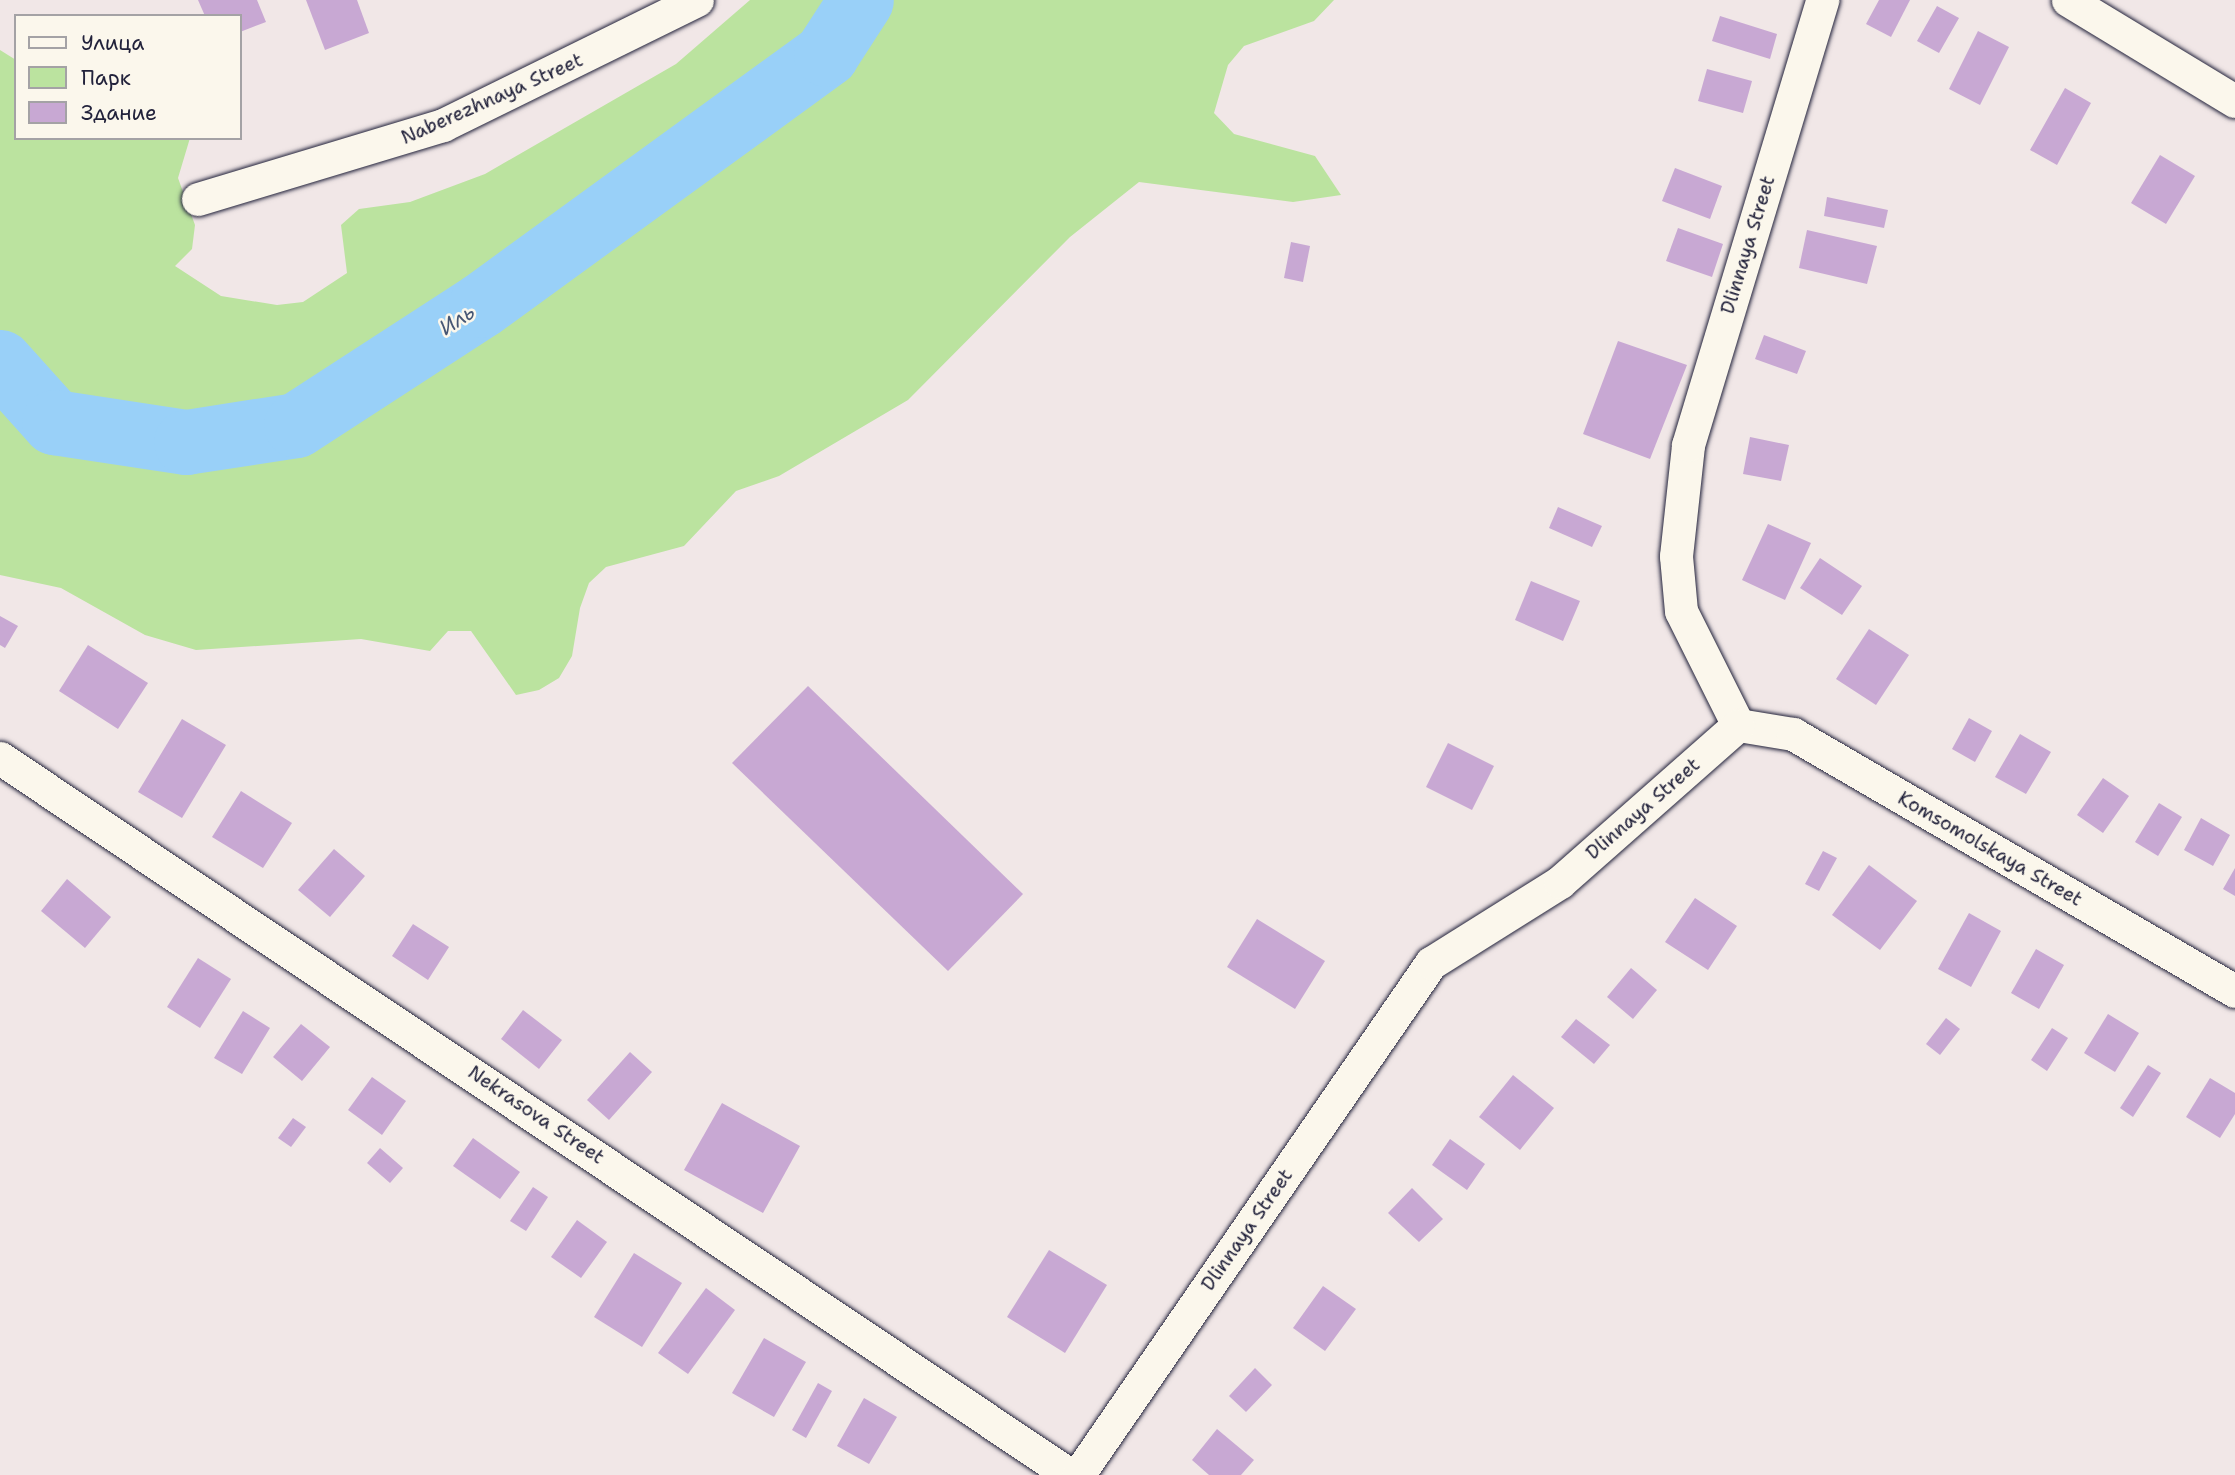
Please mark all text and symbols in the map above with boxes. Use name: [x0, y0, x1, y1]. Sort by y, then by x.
legend: [14, 14, 242, 140]
text: Улица: [81, 29, 144, 57]
street label: Naberezhnaya Street: [398, 49, 586, 149]
text: Парк: [81, 64, 131, 92]
text: Здание: [81, 99, 157, 127]
street label: Dlinnaya Street: [1716, 173, 1780, 317]
water label: Иль: [434, 299, 480, 341]
street label: Dlinnaya Street: [1581, 753, 1705, 865]
street label: Komsomolskaya Street: [1894, 787, 2086, 911]
street label: Nekrasova Street: [464, 1061, 608, 1169]
street label: Dlinnaya Street: [1197, 1165, 1297, 1295]

